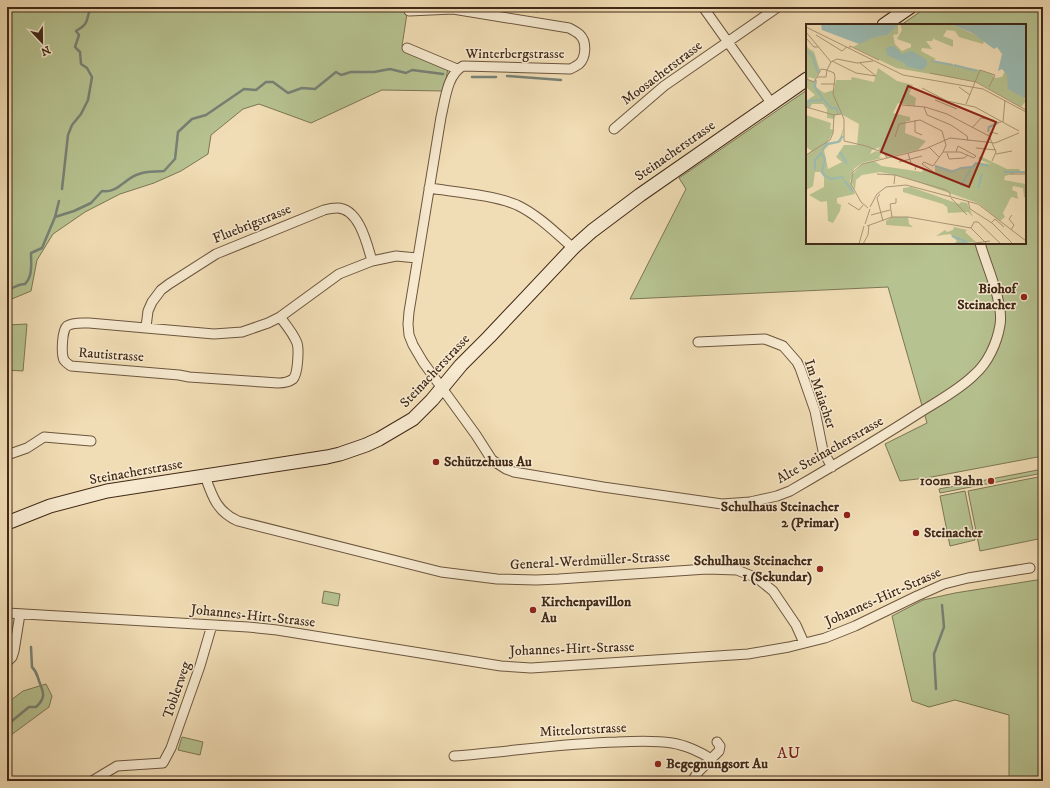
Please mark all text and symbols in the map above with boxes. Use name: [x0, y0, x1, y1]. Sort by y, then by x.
north arrow: [22, 22, 62, 62]
inset map: [806, 24, 1026, 244]
street label: Moosacherstrasse: [618, 37, 706, 109]
text: N: [39, 42, 52, 59]
street label: Winterbergstrasse: [465, 45, 565, 63]
street label: Steinacherstrasse: [631, 116, 719, 185]
street label: Fluebrigstrasse: [210, 200, 294, 248]
place label: Biohof Steinacher: [957, 280, 1019, 314]
marker: Biohof Steinacher: [1019, 292, 1029, 302]
street label: Steinacherstrasse: [396, 330, 474, 412]
street label: Rautistrasse: [78, 344, 145, 366]
street label: Im Maiacher: [800, 357, 840, 432]
street label: Alte Steinacherstrasse: [773, 412, 887, 488]
place label: Schützehuus Au: [444, 453, 532, 471]
street label: Steinacherstrasse: [88, 455, 184, 489]
marker: Schützehuus Au: [431, 457, 441, 467]
place label: 100m Bahn: [920, 472, 984, 490]
marker: 100m Bahn: [986, 476, 996, 486]
place label: Schulhaus Steinacher 2 (Primar): [721, 498, 840, 532]
marker: Schulhaus Steinacher 2 (Primar): [842, 510, 852, 520]
place label: Steinacher: [924, 524, 984, 542]
marker: Steinacher: [911, 528, 921, 538]
street label: General-Werdmüller-Strasse: [510, 548, 671, 574]
place label: Schulhaus Steinacher 1 (Sekundar): [694, 552, 813, 586]
street label: Johannes-Hirt-Strasse: [820, 563, 944, 631]
marker: Schulhaus Steinacher 1 (Sekundar): [815, 564, 825, 574]
place label: Kirchenpavillon Au: [540, 593, 632, 627]
street label: Johannes-Hirt-Strasse: [188, 600, 316, 632]
marker: Kirchenpavillon Au: [528, 605, 538, 615]
street label: Johannes-Hirt-Strasse: [507, 638, 635, 660]
street label: Toblerweg: [159, 659, 195, 721]
street label: Mittelortstrasse: [539, 719, 627, 741]
district label: AU: [777, 743, 801, 763]
place label: Begegnungsort Au: [666, 755, 768, 773]
marker: Begegnungsort Au: [653, 759, 663, 769]

